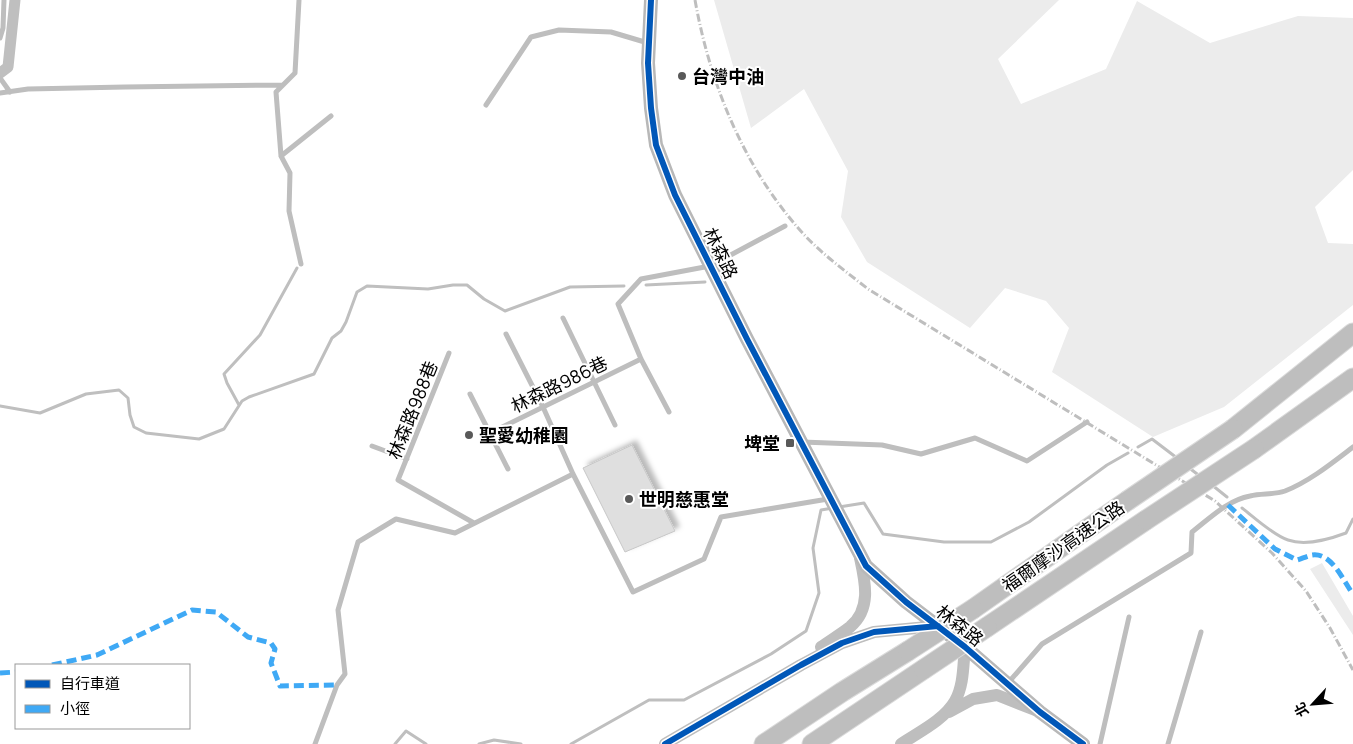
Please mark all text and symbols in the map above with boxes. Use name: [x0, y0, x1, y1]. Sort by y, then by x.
place label: 台灣中油: [692, 64, 764, 88]
marker: 台灣中油: [676, 70, 688, 82]
street label: 林森路: [698, 223, 744, 283]
street label: 林森路986巷: [507, 350, 611, 418]
street label: 林森路988巷: [381, 357, 443, 463]
place label: 聖愛幼稚園: [479, 423, 569, 447]
marker: 聖愛幼稚園: [463, 429, 475, 441]
place label: 埤堂: [744, 431, 780, 455]
marker: 埤堂: [784, 437, 796, 449]
place label: 世明慈惠堂: [639, 487, 729, 511]
marker: 世明慈惠堂: [623, 493, 635, 505]
street label: 福爾摩沙高速公路: [997, 495, 1129, 597]
street label: 林森路: [931, 599, 989, 651]
legend: [15, 664, 190, 729]
text: 自行車道: [60, 673, 120, 694]
north arrow: [1288, 679, 1338, 729]
text: 小徑: [60, 698, 90, 719]
text: 北: [1289, 699, 1312, 720]

